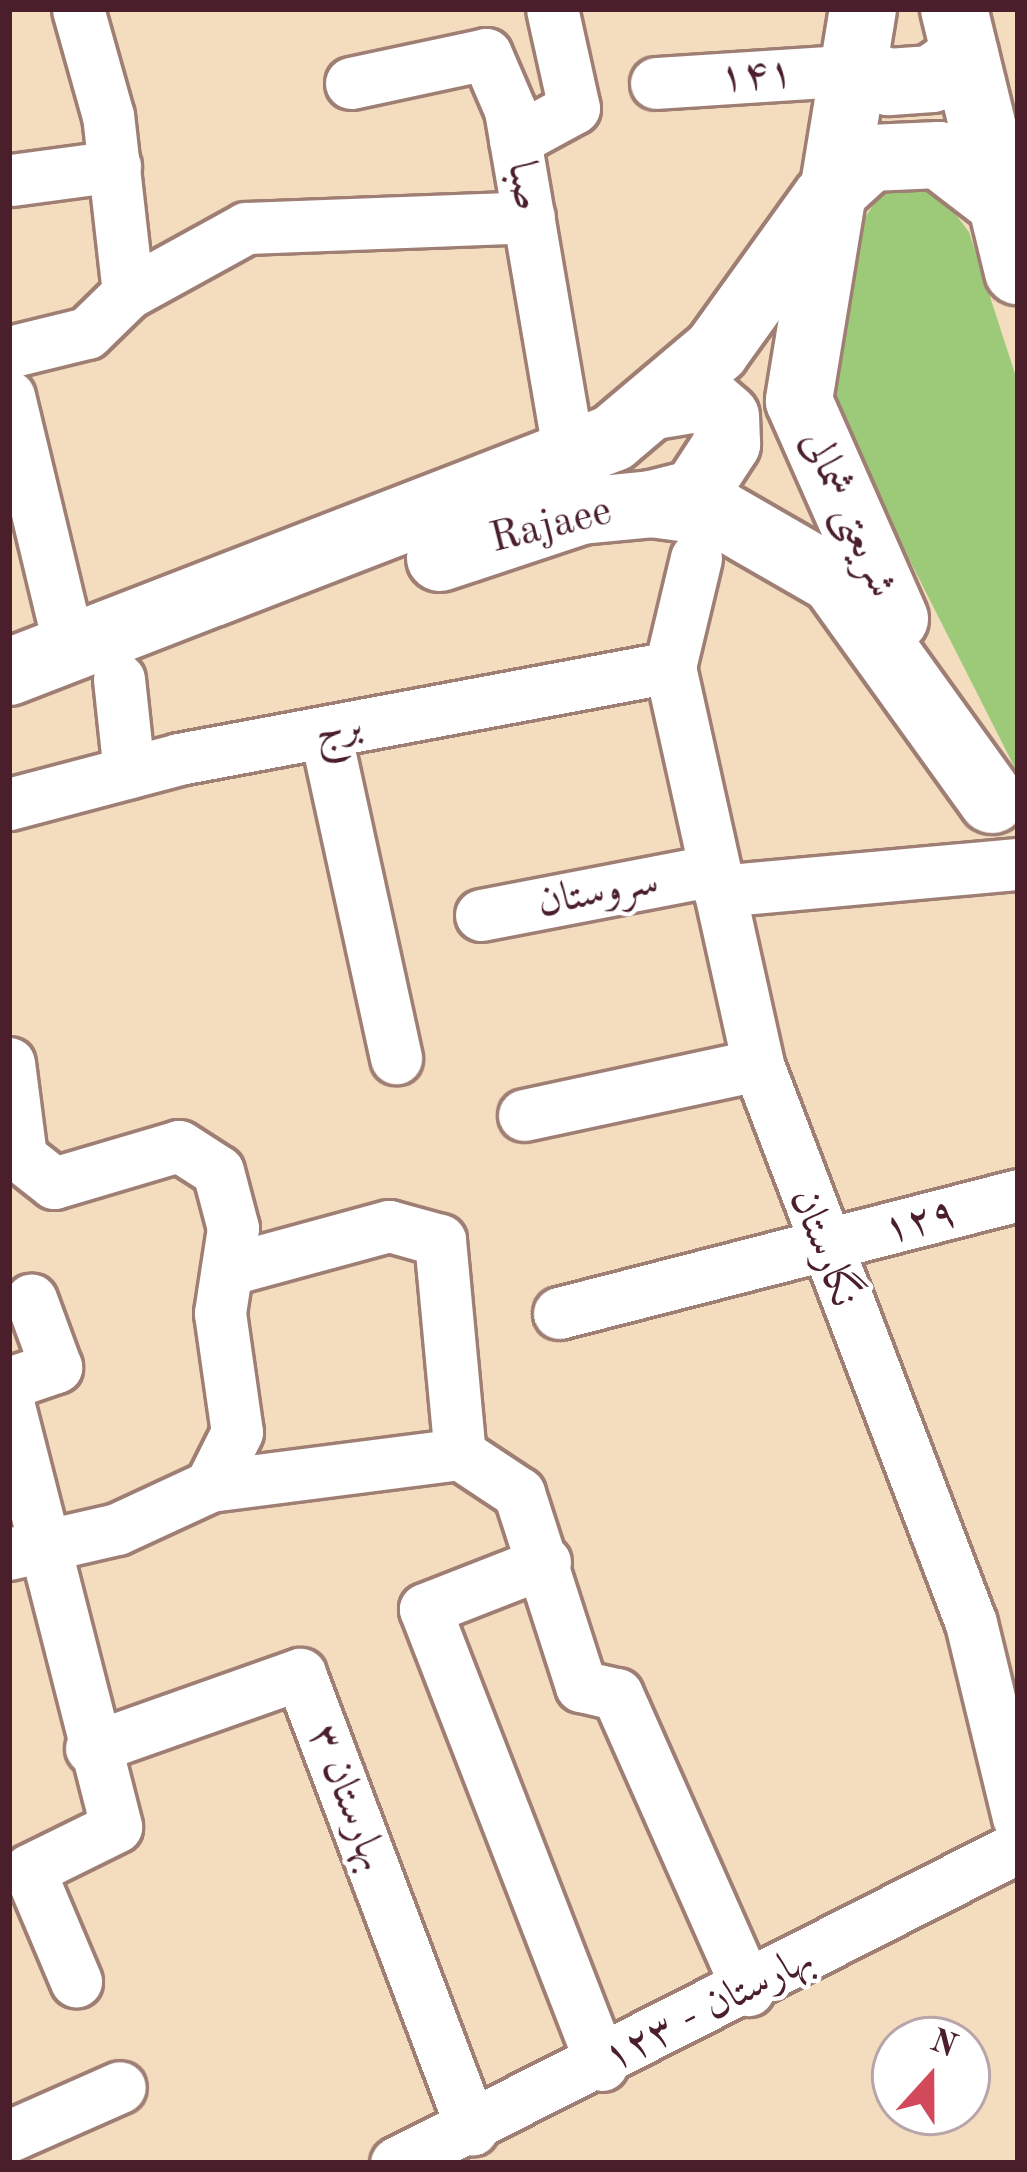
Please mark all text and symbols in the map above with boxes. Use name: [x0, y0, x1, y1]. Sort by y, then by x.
street label: ۱۴۱: [717, 48, 795, 104]
street label: صبا: [495, 157, 553, 215]
street label: شریعتی شمالی: [789, 423, 907, 605]
street label: Rajaee: [485, 487, 617, 565]
street label: برج: [310, 701, 366, 759]
street label: سروستان: [533, 857, 663, 929]
street label: نگارستان: [778, 1182, 868, 1314]
street label: ۱۲۹: [878, 1188, 962, 1256]
street label: بهارستان ۳: [296, 1718, 398, 1878]
street label: بهارستان - ۱۲۳: [595, 1935, 823, 2083]
north arrow: [871, 2016, 991, 2136]
text: N: [925, 2025, 961, 2065]

